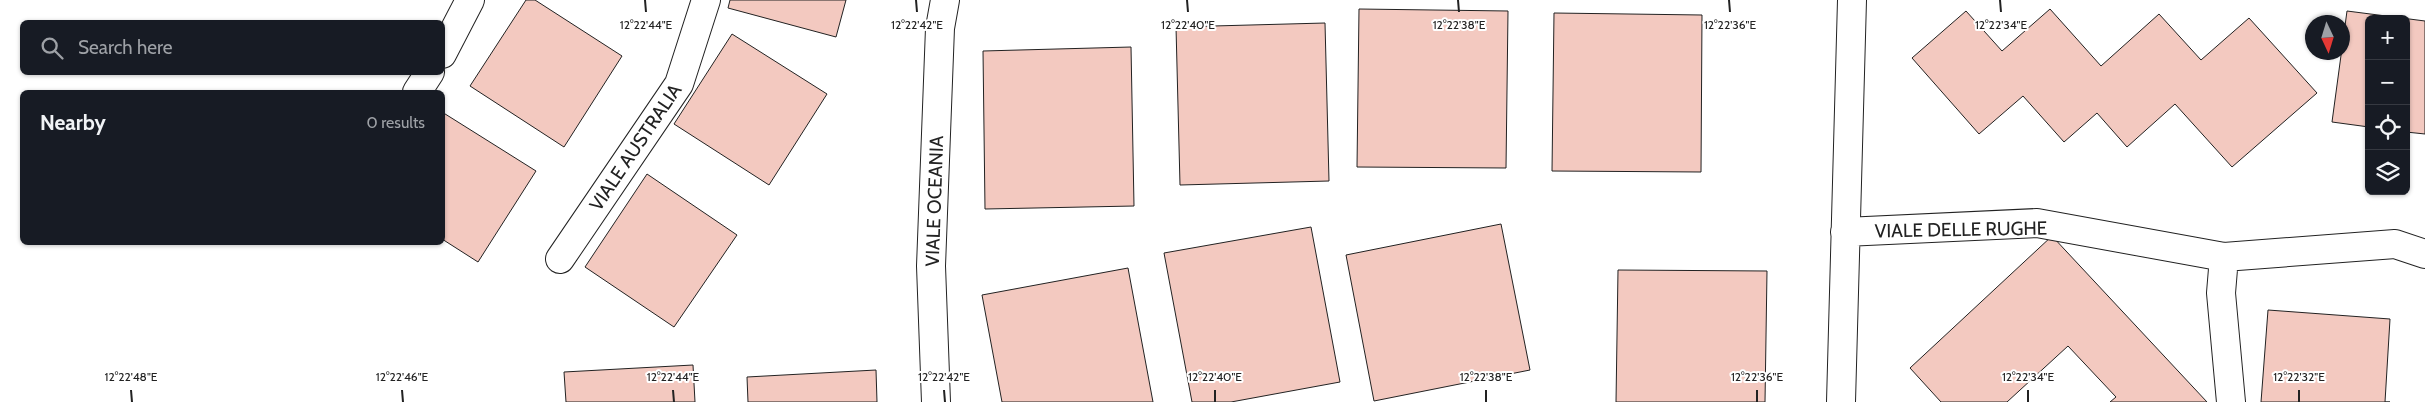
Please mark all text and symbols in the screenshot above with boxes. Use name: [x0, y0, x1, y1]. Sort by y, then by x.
north arrow: [2305, 15, 2350, 60]
map controls: [2365, 15, 2410, 195]
button: +: [2365, 15, 2410, 60]
text: 12°22'44"E: [620, 17, 673, 32]
text: 12°22'42"E: [891, 17, 943, 32]
text: 12°22'40"E: [1161, 17, 1215, 32]
text: 12°22'38"E: [1433, 17, 1486, 32]
text: 12°22'36"E: [1704, 17, 1756, 32]
text: 12°22'34"E: [1975, 17, 2027, 32]
search box: [20, 20, 445, 75]
icon: search: [38, 34, 66, 62]
text: Search here: [78, 36, 172, 59]
button: −: [2365, 60, 2410, 105]
street label: VIALE AUSTRALIA: [584, 79, 687, 215]
button: locate: [2365, 105, 2410, 150]
text: Nearby: [40, 110, 106, 135]
text: 0 results: [366, 113, 425, 132]
street label: VIALE OCEANIA: [921, 135, 948, 267]
button: layers: [2365, 150, 2410, 195]
street label: VIALE DELLE RUGHE: [1875, 216, 2047, 243]
text: 12°22'48"E: [105, 369, 158, 384]
text: 12°22'46"E: [376, 369, 429, 384]
text: 12°22'44"E: [647, 369, 700, 384]
text: 12°22'42"E: [918, 369, 970, 384]
text: 12°22'40"E: [1188, 369, 1242, 384]
text: 12°22'38"E: [1460, 369, 1513, 384]
text: 12°22'36"E: [1731, 369, 1783, 384]
text: 12°22'34"E: [2002, 369, 2054, 384]
text: 12°22'32"E: [2273, 369, 2325, 384]

